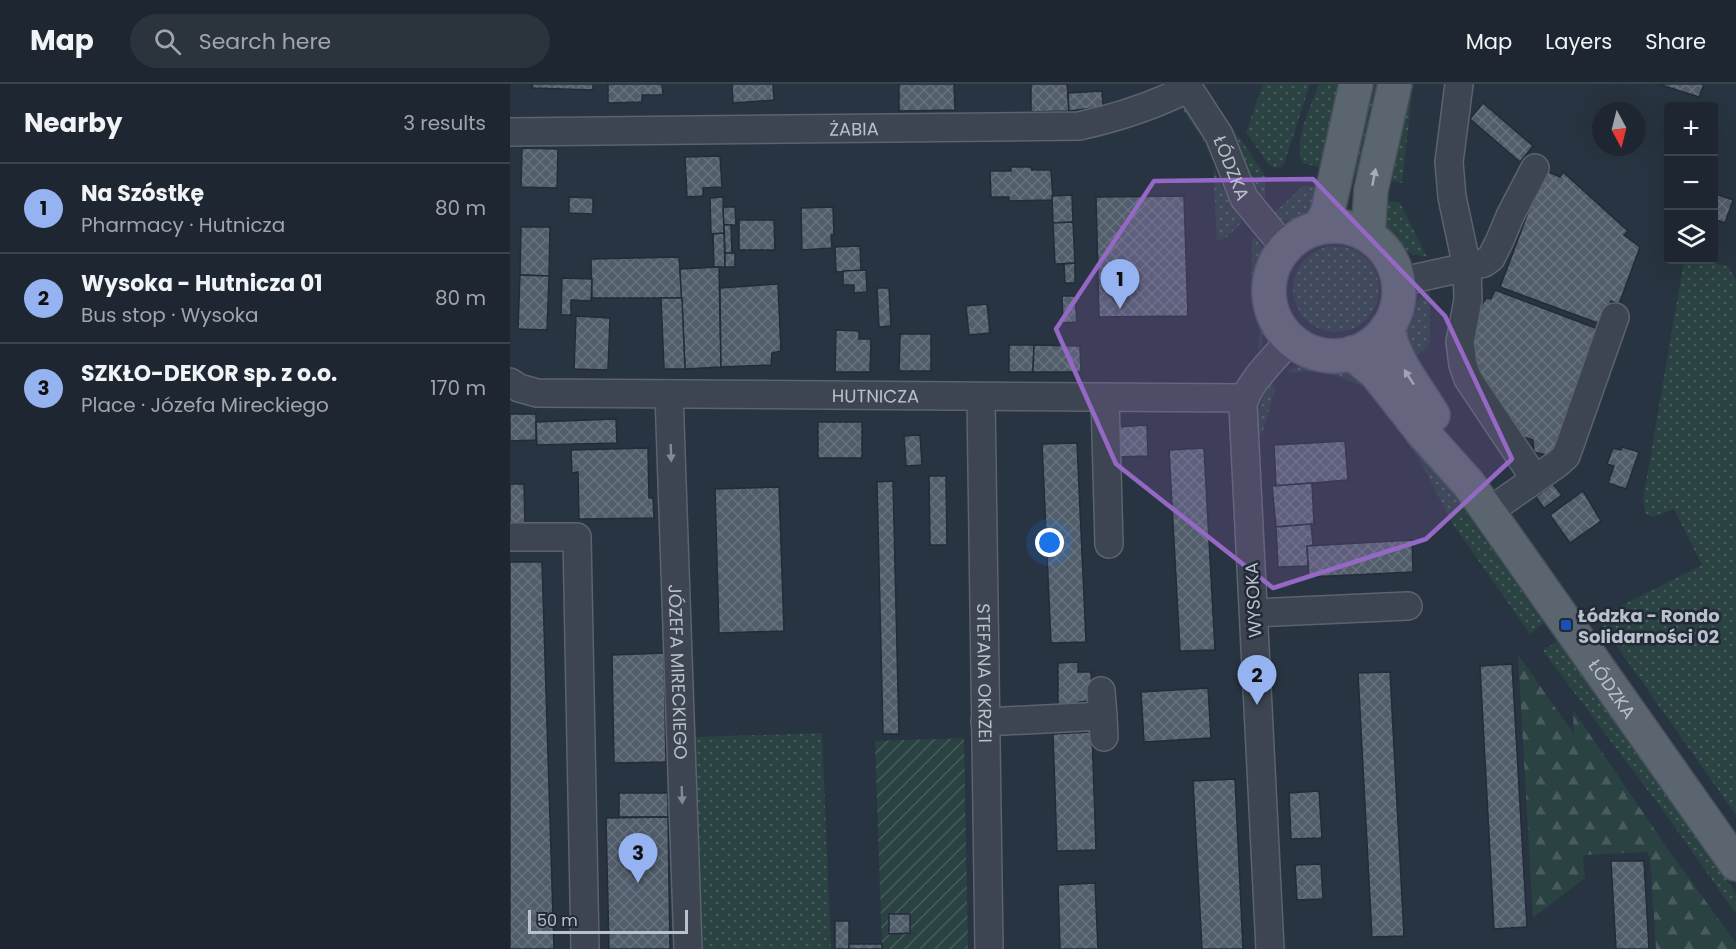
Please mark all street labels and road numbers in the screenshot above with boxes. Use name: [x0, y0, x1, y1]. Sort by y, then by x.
street label: ŻABIA: [829, 116, 879, 141]
street label: ŁÓDZKA: [1208, 132, 1256, 204]
street label: HUTNICZA: [832, 383, 919, 408]
street label: WYSOKA: [1239, 562, 1267, 638]
street label: JÓZEFA MIRECKIEGO: [663, 584, 694, 760]
street label: STEFANA OKRZEI: [971, 603, 999, 743]
street label: ŁÓDZKA: [1583, 654, 1642, 723]

